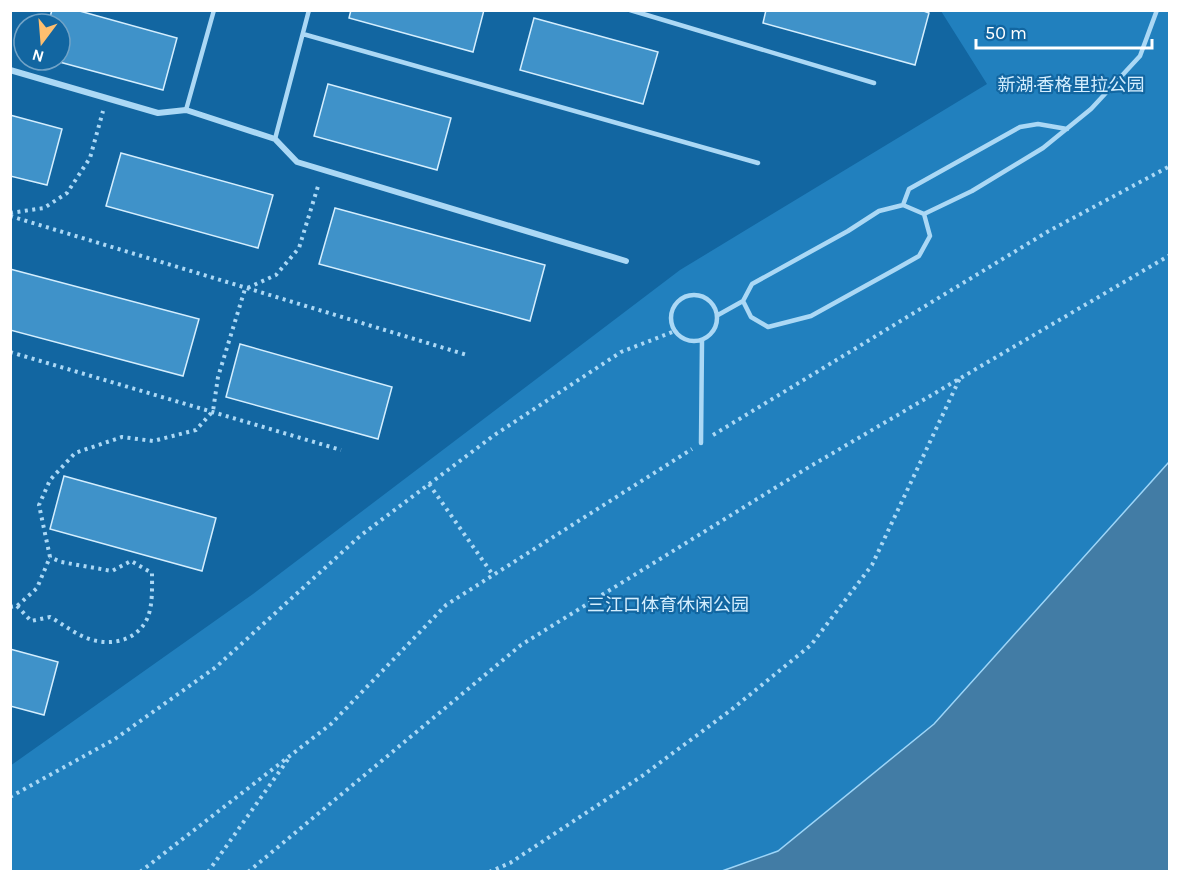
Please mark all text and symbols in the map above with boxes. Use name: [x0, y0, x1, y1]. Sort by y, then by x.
north arrow: [12, 12, 72, 72]
scale bar: [976, 12, 1152, 50]
text: 50 m: [985, 22, 1027, 44]
text: N: [30, 45, 46, 67]
park label: 新湖·香格里拉公园: [997, 74, 1145, 96]
park label: 三江口体育休闲公园: [587, 594, 749, 616]

